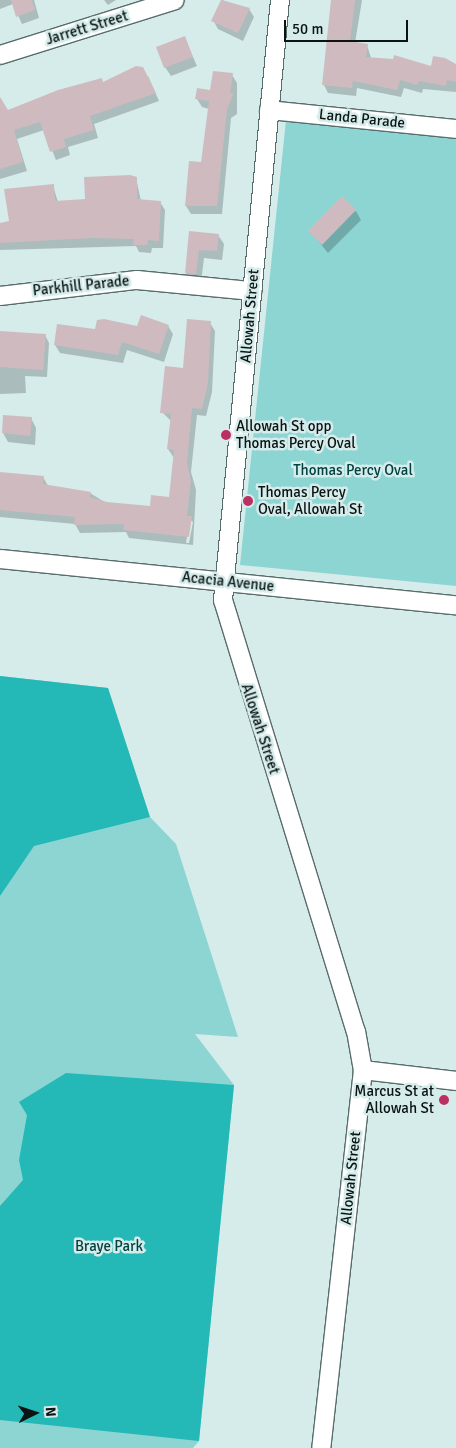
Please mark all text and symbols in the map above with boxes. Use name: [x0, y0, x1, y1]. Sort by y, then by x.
street label: Jarrett Street: [44, 7, 130, 49]
scale bar: [286, 10, 410, 42]
text: 50 m: [292, 20, 323, 38]
street label: Landa Parade: [318, 106, 406, 132]
street label: Allowah Street: [237, 268, 263, 364]
street label: Parkhill Parade: [32, 272, 130, 300]
place label: Allowah St opp Thomas Percy Oval: [236, 417, 356, 452]
marker: Allowah St opp Thomas Percy Oval: [220, 429, 232, 441]
park label: Thomas Percy Oval: [293, 462, 413, 480]
place label: Thomas Percy Oval, Allowah St: [258, 483, 363, 518]
marker: Thomas Percy Oval, Allowah St: [242, 495, 254, 507]
street label: Acacia Avenue: [181, 568, 275, 596]
street label: Allowah Street: [237, 682, 283, 776]
place label: Marcus St at Allowah St: [354, 1082, 434, 1117]
marker: Marcus St at Allowah St: [438, 1094, 450, 1106]
street label: Allowah Street: [337, 1130, 365, 1226]
park label: Braye Park: [75, 1238, 143, 1256]
north arrow: [10, 1388, 60, 1438]
text: N: [42, 1406, 59, 1417]

